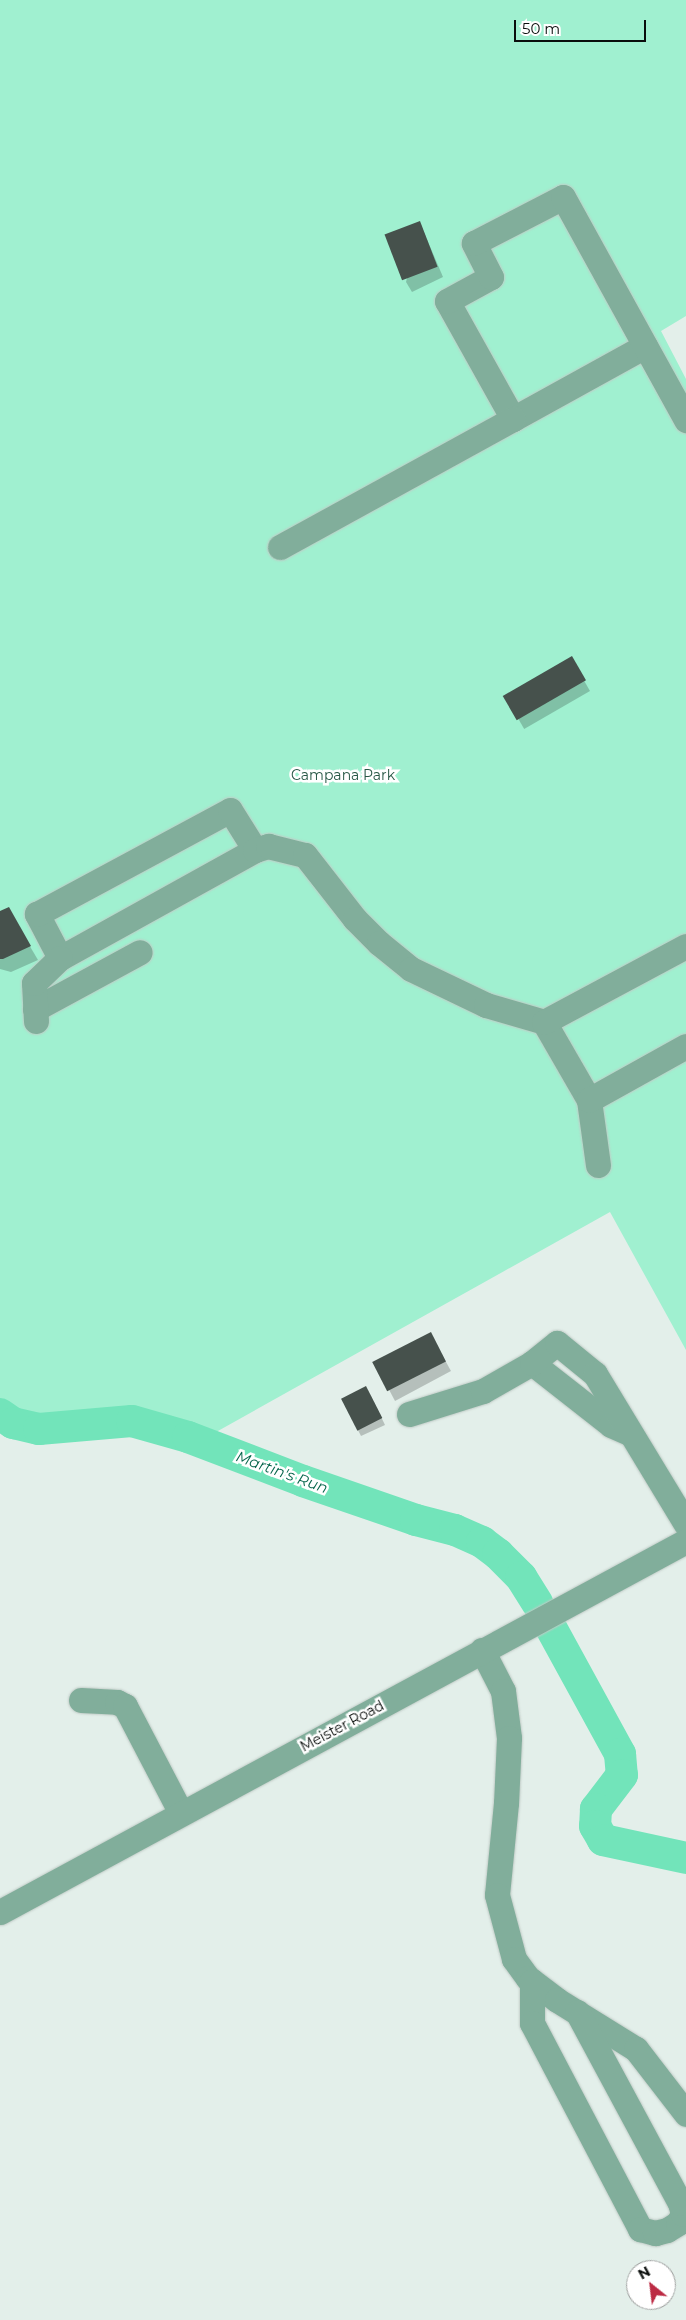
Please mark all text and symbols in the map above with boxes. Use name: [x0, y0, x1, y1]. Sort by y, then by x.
scale bar: [516, 10, 648, 42]
text: 50 m: [522, 19, 560, 38]
park label: Campana Park: [291, 767, 395, 783]
water label: Martin's Run: [234, 1447, 330, 1497]
street label: Meister Road: [297, 1697, 387, 1755]
north arrow: [626, 2260, 676, 2310]
text: N: [635, 2262, 654, 2283]

